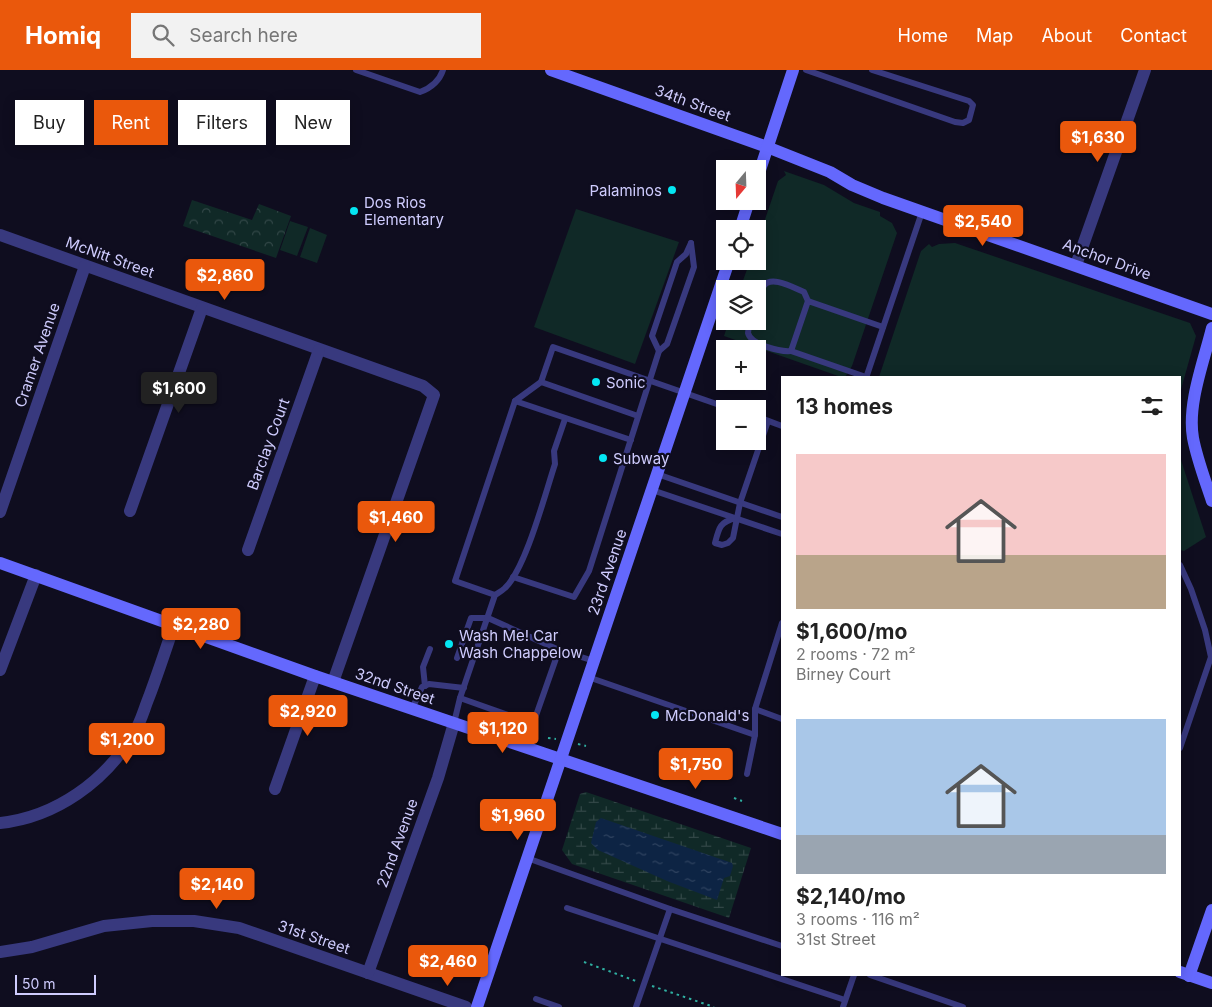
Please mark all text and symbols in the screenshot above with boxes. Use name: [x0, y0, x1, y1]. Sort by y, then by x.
search box: [131, 13, 481, 58]
text: Homiq: [25, 21, 101, 50]
icon: search: [149, 21, 177, 49]
text: Search here: [189, 24, 298, 47]
text: Home: [898, 25, 948, 46]
text: Map: [976, 25, 1013, 46]
text: About: [1041, 25, 1092, 46]
text: Contact: [1120, 25, 1187, 46]
street label: 34th Street: [653, 81, 734, 126]
chip: Buy: [15, 100, 84, 145]
chip: Rent: [94, 100, 168, 145]
chip: Filters: [178, 100, 266, 145]
chip: New: [276, 100, 350, 145]
pin: $1,630: [1057, 121, 1139, 163]
text: $1,630: [1071, 127, 1125, 147]
north arrow: [716, 160, 766, 210]
map controls: [716, 160, 766, 450]
place label: Palaminos: [589, 181, 662, 200]
marker: Palaminos: [666, 184, 678, 196]
place label: Dos Rios Elementary: [364, 193, 444, 229]
pin: $2,540: [942, 204, 1024, 247]
marker: Dos Rios Elementary: [348, 205, 360, 217]
text: $2,540: [954, 211, 1012, 231]
button: locate: [716, 220, 766, 270]
street label: McNitt Street: [63, 232, 157, 282]
street label: Anchor Drive: [1060, 234, 1154, 284]
pin: $2,860: [184, 258, 266, 301]
text: $2,860: [196, 265, 254, 285]
button: layers: [716, 280, 766, 330]
street label: Cramer Avenue: [10, 300, 64, 410]
button: +: [716, 340, 766, 390]
pin: $1,600: [138, 372, 220, 414]
place label: Sonic: [606, 373, 646, 392]
marker: Sonic: [590, 376, 602, 388]
text: $1,600: [152, 378, 206, 398]
icon: filters: [1138, 392, 1166, 420]
text: 13 homes: [796, 394, 893, 419]
street label: Barclay Court: [243, 395, 293, 493]
button: −: [716, 400, 766, 450]
place label: Subway: [613, 449, 670, 468]
marker: Subway: [597, 452, 609, 464]
icon: home: [936, 486, 1026, 576]
pin: $1,460: [355, 500, 437, 543]
text: $1,460: [369, 507, 423, 527]
street label: 23rd Avenue: [583, 526, 631, 618]
pin: $2,280: [160, 608, 242, 650]
text: $2,280: [172, 614, 230, 634]
text: $1,600/mo: [796, 619, 907, 644]
place label: Wash Me! Car Wash Chappelow: [459, 626, 582, 662]
marker: Wash Me! Car Wash Chappelow: [443, 638, 455, 650]
text: 2 rooms · 72 m²: [796, 644, 916, 664]
street label: 32nd Street: [353, 664, 437, 709]
text: Birney Court: [796, 664, 891, 684]
pin: $2,920: [267, 694, 349, 737]
text: $2,920: [280, 701, 336, 721]
place label: McDonald's: [665, 706, 750, 725]
marker: McDonald's: [649, 709, 661, 721]
pin: $1,120: [462, 712, 544, 754]
text: $1,120: [478, 718, 528, 738]
pin: $1,200: [86, 722, 168, 765]
text: $1,200: [100, 729, 154, 749]
pin: $1,750: [655, 748, 737, 790]
icon: home: [936, 751, 1026, 841]
text: $1,750: [670, 754, 722, 774]
street label: 22nd Avenue: [372, 796, 422, 890]
pin: $1,960: [477, 798, 559, 841]
text: $1,960: [491, 805, 545, 825]
pin: $2,140: [176, 868, 258, 910]
text: $2,140: [191, 874, 243, 894]
text: $2,140/mo: [796, 884, 906, 909]
text: 3 rooms · 116 m²: [796, 909, 920, 929]
street label: 31st Street: [276, 916, 353, 958]
text: 31st Street: [796, 929, 876, 949]
pin: $2,460: [407, 944, 489, 987]
text: $2,460: [419, 951, 477, 971]
scale bar: [15, 972, 96, 995]
text: 50 m: [22, 975, 56, 992]

